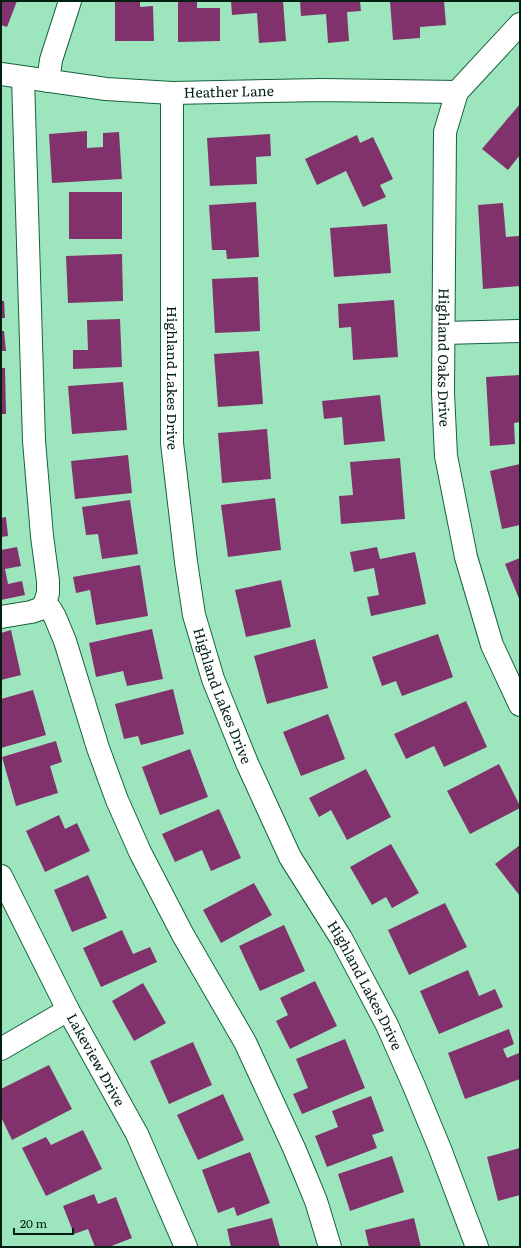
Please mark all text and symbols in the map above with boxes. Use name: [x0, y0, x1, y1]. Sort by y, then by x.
street label: Heather Lane: [183, 80, 274, 102]
street label: Highland Oaks Drive: [434, 288, 456, 427]
street label: Highland Lakes Drive: [163, 306, 184, 451]
street label: Highland Lakes Drive: [189, 625, 257, 767]
street label: Highland Lakes Drive: [323, 916, 408, 1053]
street label: Lakeview Drive: [63, 1009, 131, 1110]
scale bar: [14, 1210, 73, 1236]
text: 20 m: [20, 1214, 47, 1232]

